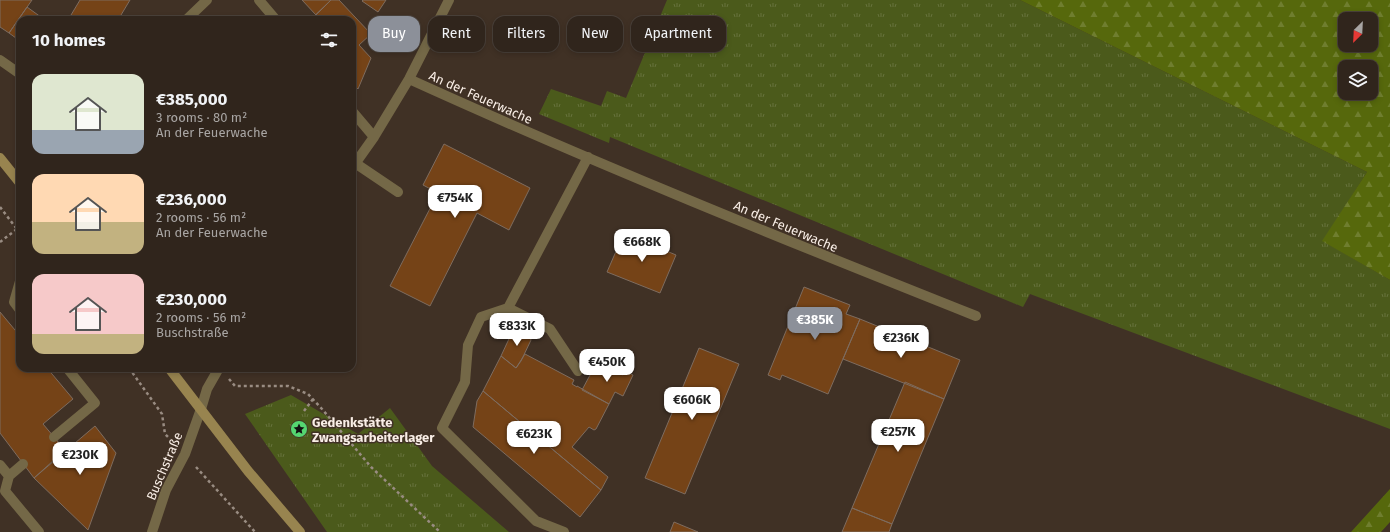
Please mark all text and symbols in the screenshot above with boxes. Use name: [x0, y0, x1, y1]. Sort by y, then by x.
north arrow: [1338, 12, 1378, 52]
map controls: [1338, 12, 1378, 100]
chip: Buy: [368, 16, 420, 52]
chip: Rent: [428, 16, 485, 52]
chip: Filters: [493, 16, 559, 52]
chip: New: [567, 16, 623, 52]
chip: Apartment: [631, 16, 726, 52]
icon: filters: [318, 29, 340, 51]
text: 10 homes: [32, 30, 106, 51]
button: layers: [1338, 60, 1378, 100]
street label: An der Feuerwache: [427, 68, 535, 127]
text: €385,000: [156, 89, 228, 110]
icon: home: [64, 90, 112, 138]
text: 3 rooms · 80 m²: [156, 110, 247, 125]
text: An der Feuerwache: [156, 125, 268, 140]
pin: €754K: [427, 185, 483, 219]
text: €236,000: [156, 189, 227, 210]
icon: home: [64, 190, 112, 238]
text: €754K: [437, 190, 473, 205]
street label: An der Feuerwache: [731, 198, 840, 255]
text: 2 rooms · 56 m²: [156, 210, 246, 225]
text: An der Feuerwache: [156, 225, 268, 240]
pin: €668K: [614, 229, 670, 263]
text: €668K: [623, 234, 661, 249]
text: €230,000: [156, 289, 227, 310]
icon: home: [64, 290, 112, 338]
pin: €385K: [787, 307, 843, 341]
text: 2 rooms · 56 m²: [156, 310, 246, 325]
text: €385K: [796, 312, 834, 327]
pin: €833K: [489, 313, 545, 347]
text: €833K: [499, 318, 535, 333]
text: Buschstraße: [156, 325, 229, 340]
pin: €236K: [873, 325, 929, 359]
text: €236K: [883, 330, 919, 345]
pin: €450K: [579, 349, 635, 383]
text: €450K: [588, 354, 626, 369]
pin: €606K: [664, 387, 720, 421]
text: €606K: [673, 392, 711, 407]
place label: Gedenkstätte Zwangsarbeiterlager: [312, 415, 435, 445]
place icon: Gedenkstätte Zwangsarbeiterlager: [289, 419, 309, 439]
pin: €257K: [870, 419, 926, 453]
pin: €623K: [506, 421, 562, 455]
text: €257K: [880, 424, 916, 439]
text: €623K: [516, 426, 552, 441]
street label: Buschstraße: [143, 430, 186, 503]
pin: €230K: [52, 442, 108, 476]
text: €230K: [62, 447, 98, 462]

